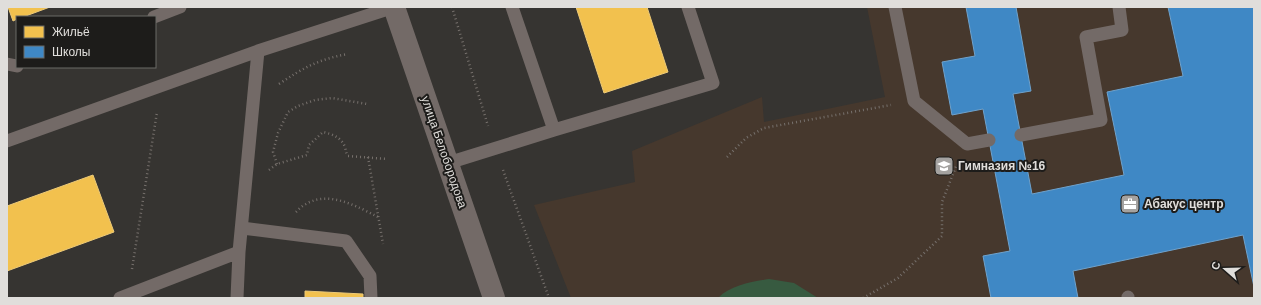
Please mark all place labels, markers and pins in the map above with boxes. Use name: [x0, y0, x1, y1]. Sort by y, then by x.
school or university icon: Гимназия №16: [933, 155, 955, 177]
place label: Гимназия №16: [958, 159, 1046, 173]
office icon: Абакус центр: [1119, 193, 1141, 215]
place label: Абакус центр: [1144, 197, 1224, 211]

